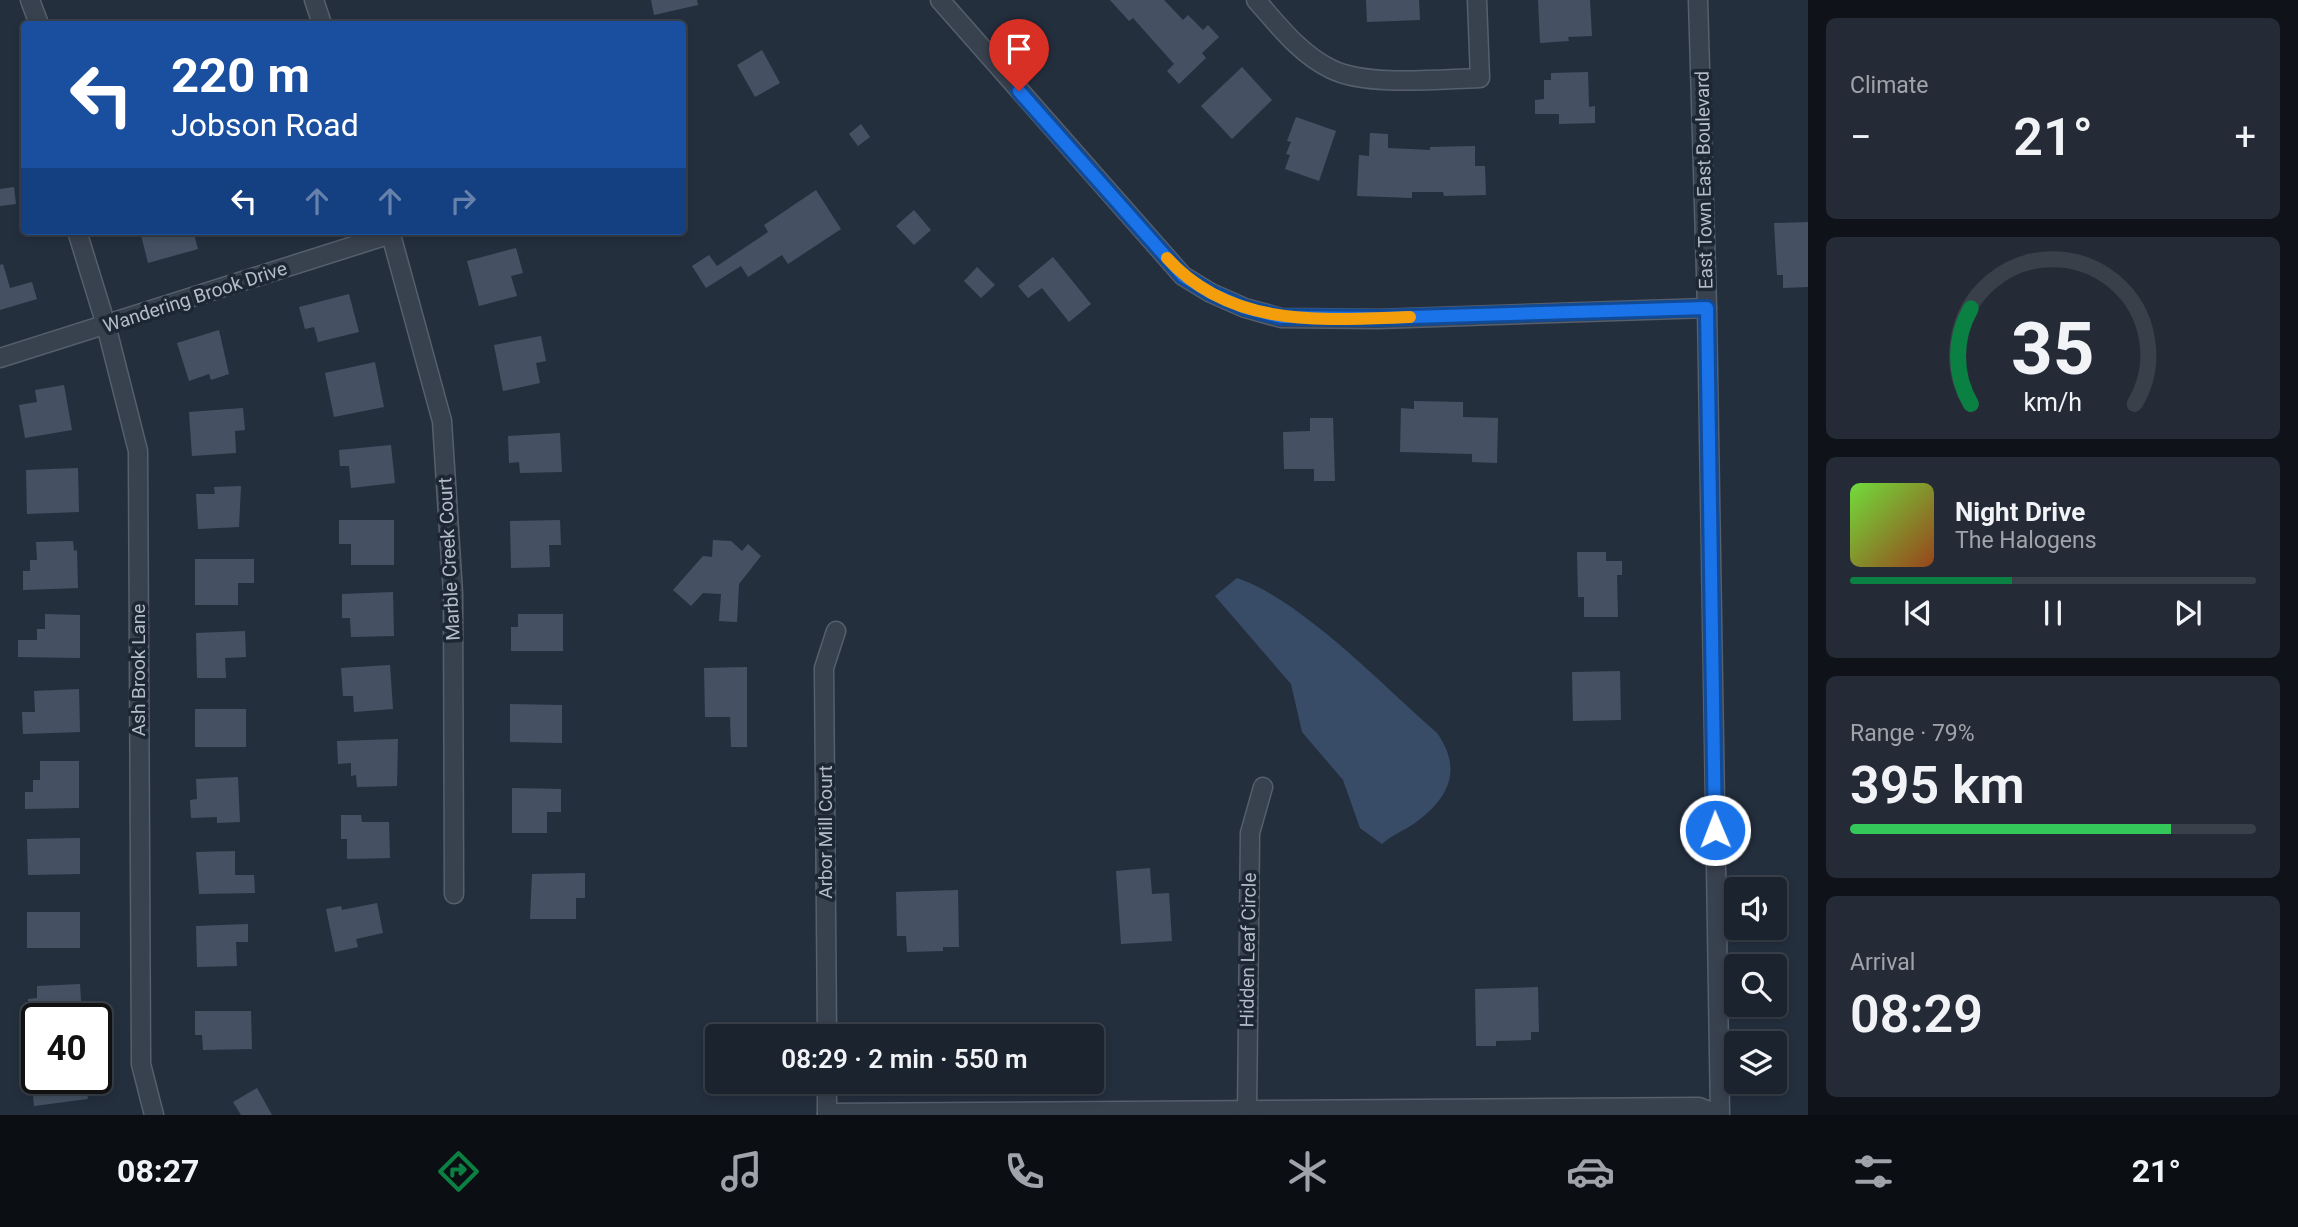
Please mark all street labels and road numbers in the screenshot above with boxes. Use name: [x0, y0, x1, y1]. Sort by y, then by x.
street label: East Town East Boulevard: [1691, 71, 1717, 289]
street label: Wandering Brook Drive: [100, 256, 290, 338]
street label: Marble Creek Court: [433, 477, 465, 641]
street label: Ash Brook Lane: [127, 604, 150, 736]
street label: Arbor Mill Court: [814, 765, 837, 899]
street label: Hidden Leaf Circle: [1235, 872, 1261, 1028]

